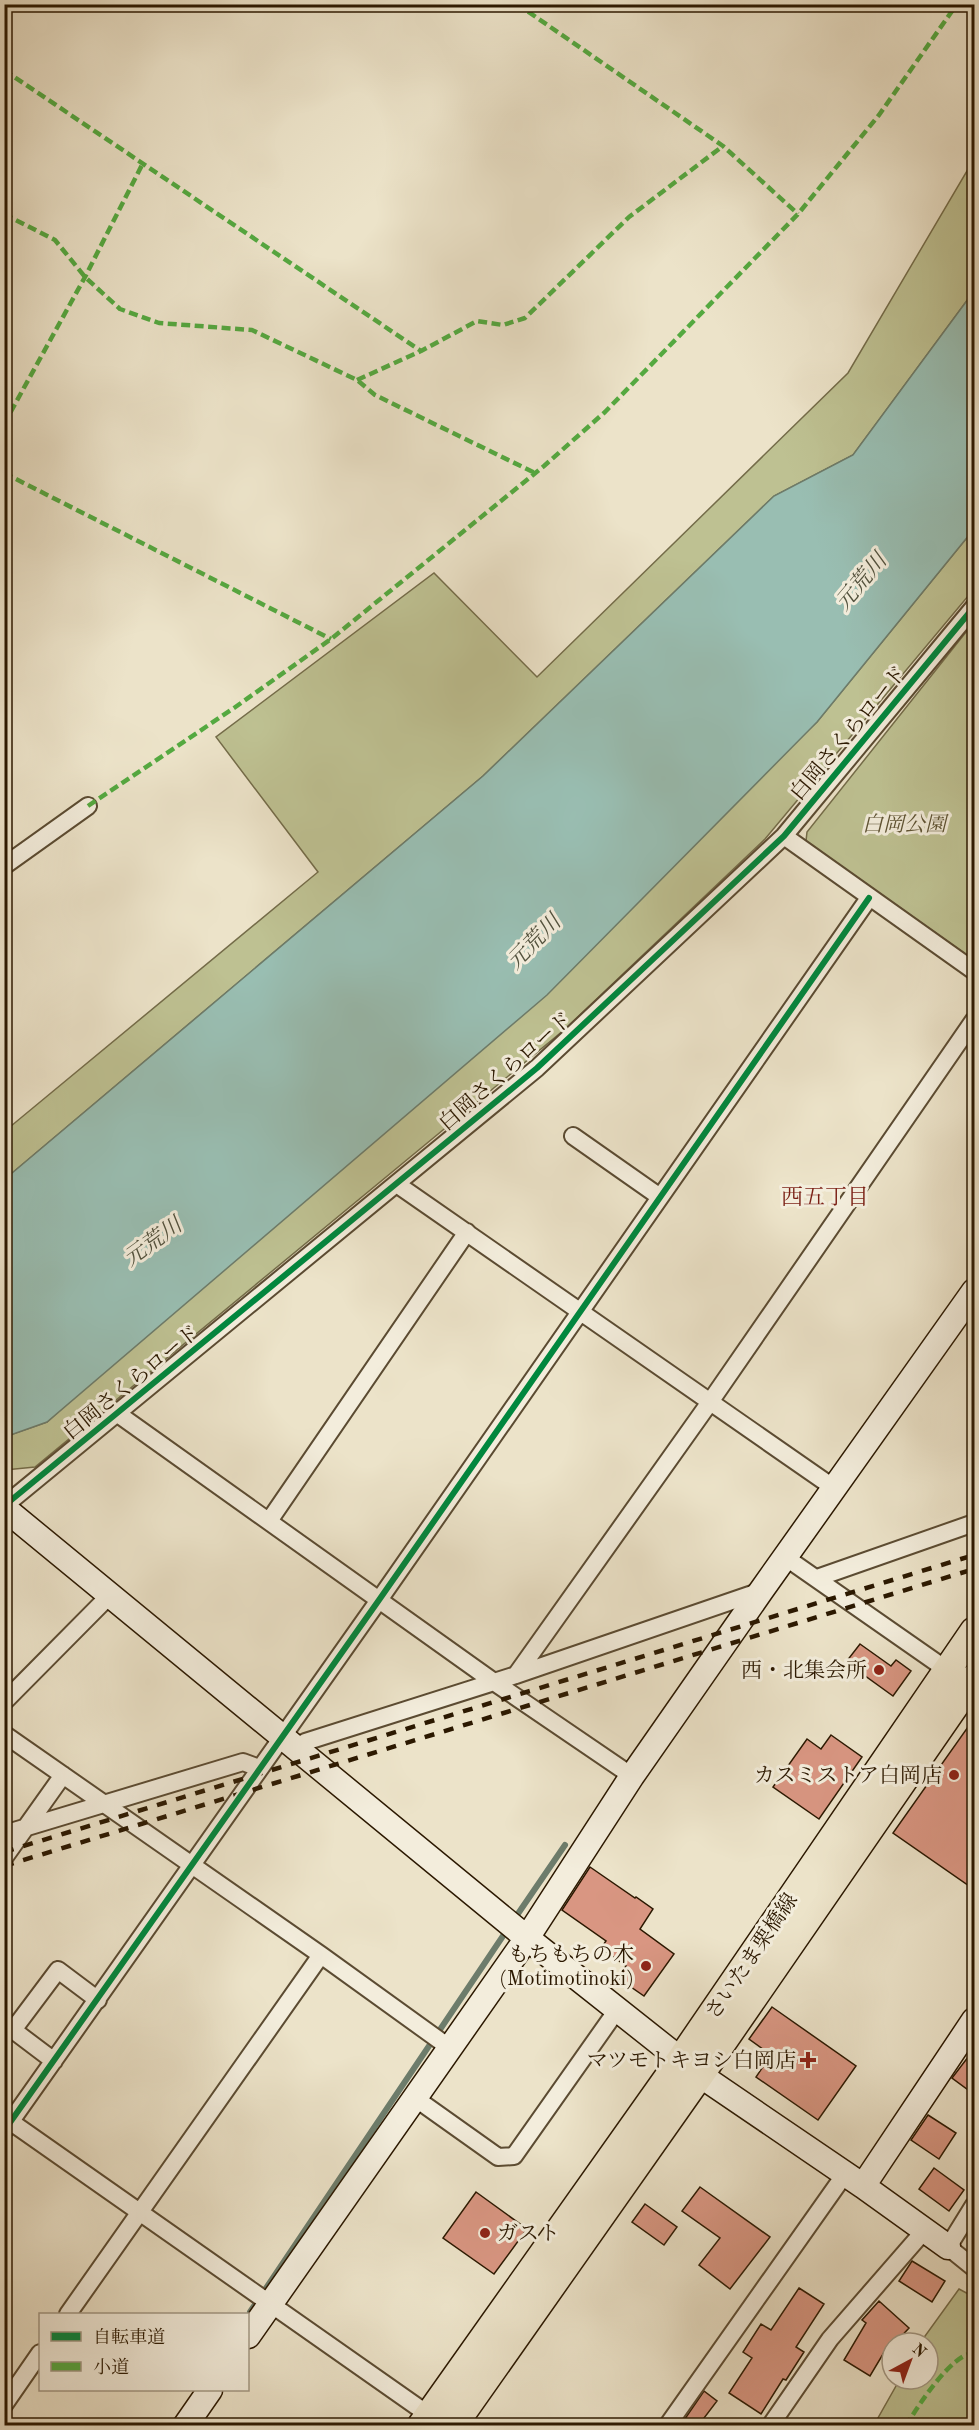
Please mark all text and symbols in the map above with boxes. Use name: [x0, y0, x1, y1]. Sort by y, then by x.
water label: 元荒川: [830, 547, 892, 615]
street label: 白岡さくらロード: [786, 662, 911, 805]
park label: 白岡公園: [862, 813, 949, 836]
water label: 元荒川: [502, 908, 567, 974]
street label: 白岡さくらロード: [434, 1008, 576, 1135]
district label: 西五丁目: [781, 1185, 869, 1209]
water label: 元荒川: [119, 1212, 188, 1271]
street label: 白岡さくらロード: [59, 1321, 204, 1444]
place label: 西・北集会所: [741, 1659, 867, 1682]
marker: 西・北集会所: [872, 1663, 886, 1677]
place label: カスミストア白岡店: [754, 1764, 942, 1787]
marker: カスミストア白岡店: [947, 1768, 961, 1782]
street label: さいたま栗橋線: [701, 1889, 802, 2024]
place label: もちもちの木 (Motimotinoki): [499, 1943, 634, 1990]
marker: もちもちの木 (Motimotinoki): [639, 1959, 653, 1973]
place label: マツモトキヨシ白岡店: [587, 2049, 796, 2072]
marker: マツモトキヨシ白岡店: [801, 2053, 815, 2067]
place label: ガスト: [497, 2223, 560, 2245]
marker: ガスト: [478, 2226, 492, 2240]
legend: [39, 2313, 249, 2391]
text: 自転車道: [93, 2327, 165, 2347]
north arrow: [880, 2331, 940, 2391]
text: N: [909, 2341, 929, 2362]
text: 小道: [93, 2357, 129, 2377]

